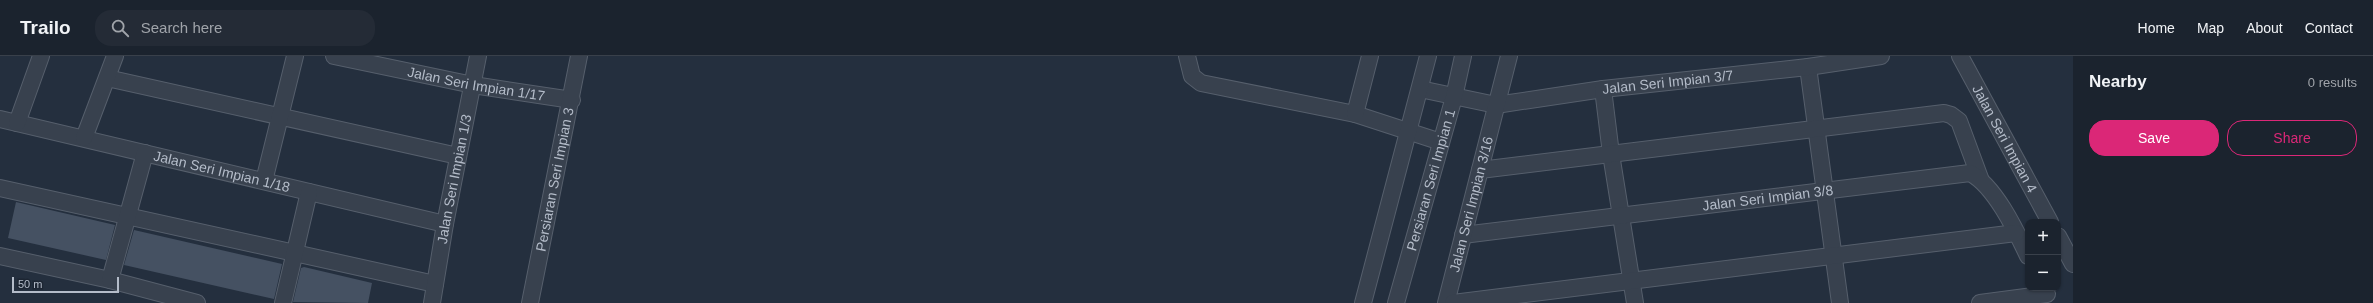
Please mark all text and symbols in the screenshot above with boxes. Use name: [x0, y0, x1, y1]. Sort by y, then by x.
search box: [95, 10, 375, 46]
text: Trailo: [20, 17, 71, 38]
icon: search: [109, 17, 131, 39]
text: Search here: [141, 19, 222, 36]
text: Home: [2138, 20, 2175, 36]
text: Map: [2197, 20, 2224, 36]
text: About: [2246, 20, 2283, 36]
text: Contact: [2305, 20, 2353, 36]
street label: Jalan Seri Impian 1/17: [406, 64, 546, 104]
street label: Jalan Seri Impian 3/7: [1601, 67, 1734, 97]
text: Nearby: [2089, 72, 2147, 91]
text: 0 results: [2308, 75, 2357, 90]
street label: Jalan Seri Impian 4: [1969, 82, 2041, 195]
street label: Persiaran Seri Impian 3: [532, 106, 577, 253]
street label: Persiaran Seri Impian 1: [1403, 107, 1458, 252]
street label: Jalan Seri Impian 1/3: [434, 113, 474, 245]
button: Save: [2089, 120, 2219, 156]
button: Share: [2227, 120, 2357, 156]
street label: Jalan Seri Impian 3/16: [1446, 134, 1496, 274]
street label: Jalan Seri Impian 1/18: [152, 148, 292, 195]
street label: Jalan Seri Impian 3/8: [1701, 182, 1834, 214]
map controls: [2025, 219, 2061, 291]
button: +: [2025, 219, 2061, 255]
button: −: [2025, 255, 2061, 291]
scale bar: [12, 275, 119, 294]
text: 50 m: [18, 278, 42, 290]

